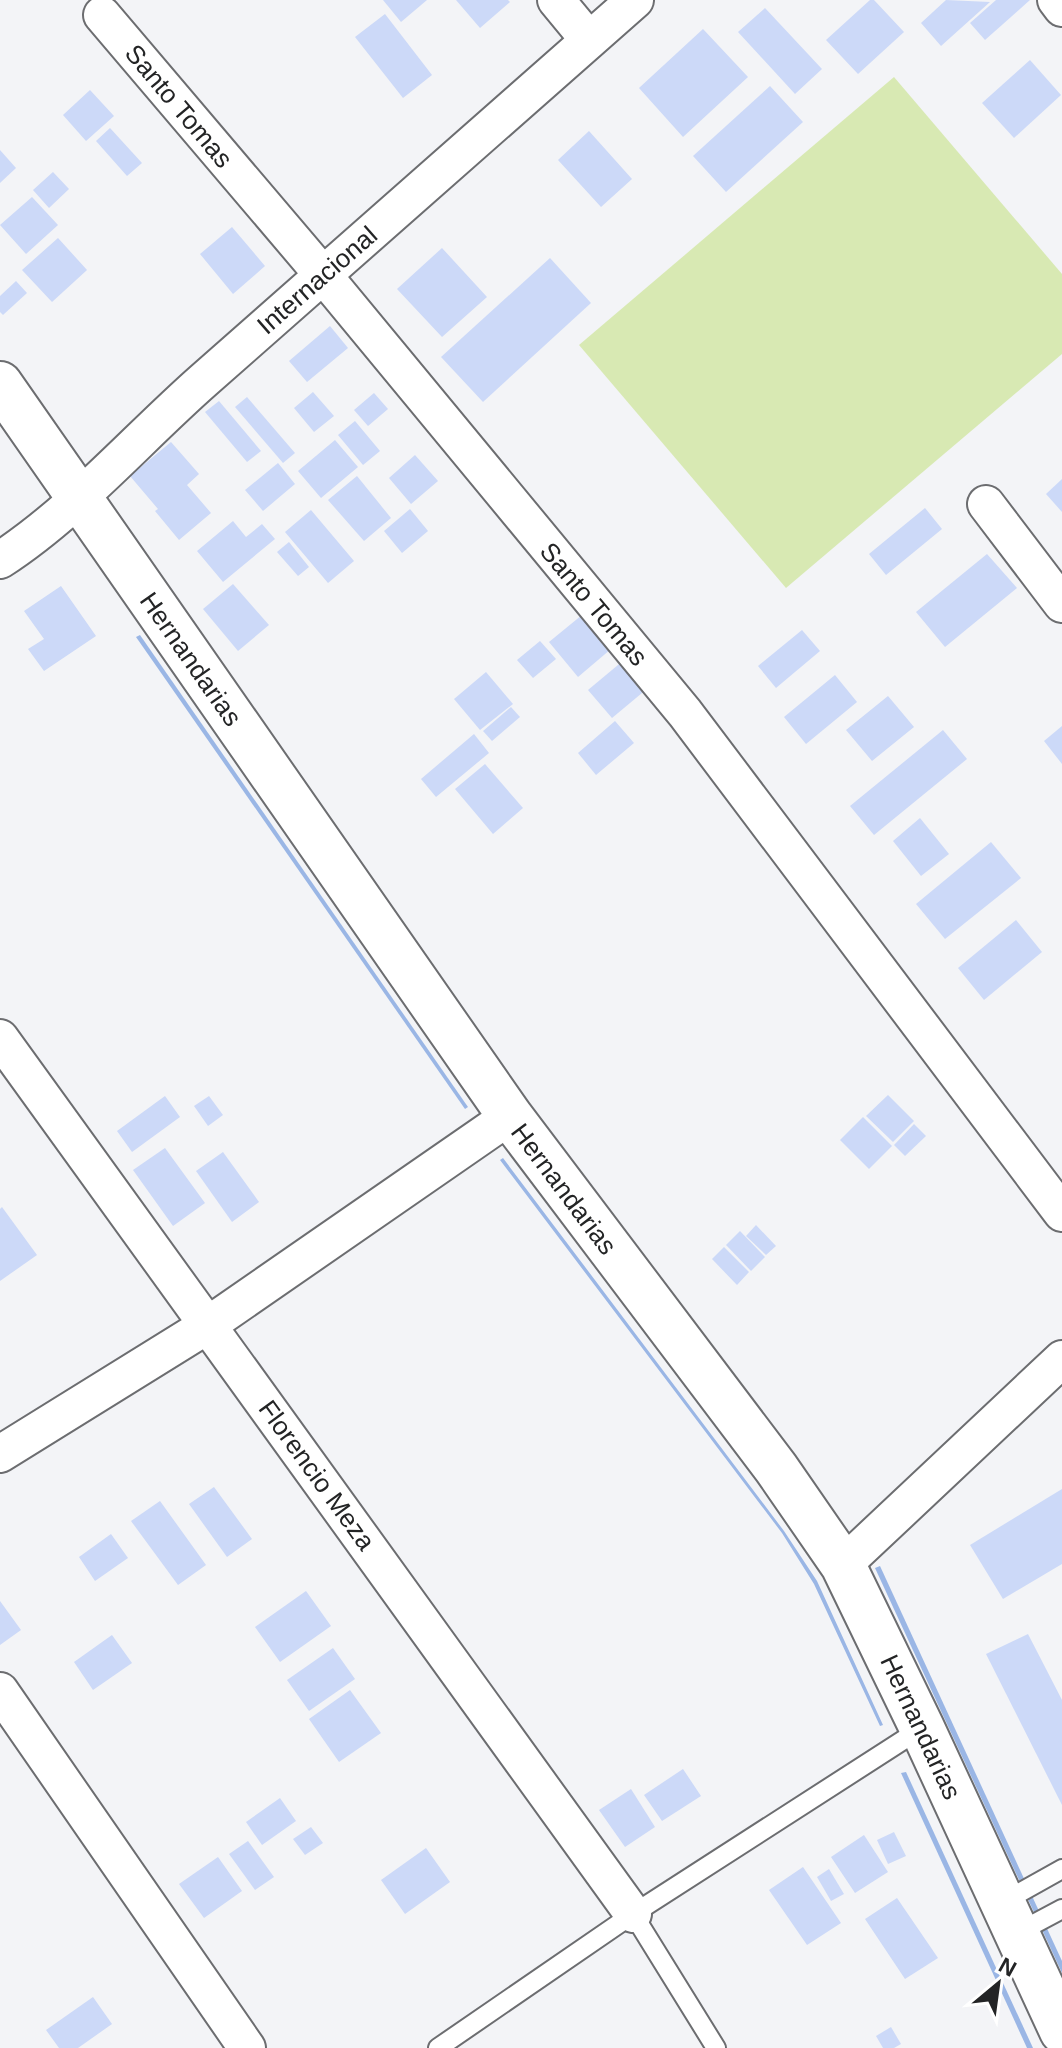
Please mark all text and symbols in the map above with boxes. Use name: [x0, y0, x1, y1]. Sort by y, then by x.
street label: Santo Tomas: [119, 38, 239, 174]
street label: Internacional: [251, 220, 383, 340]
street label: Santo Tomas: [534, 536, 654, 672]
street label: Hernandarias: [134, 586, 248, 732]
street label: Hernandarias: [505, 1118, 623, 1260]
street label: Florencio Meza: [253, 1394, 382, 1556]
street label: Hernandarias: [874, 1650, 968, 1804]
north arrow: [958, 1944, 1038, 2024]
text: N: [994, 1952, 1020, 1982]

